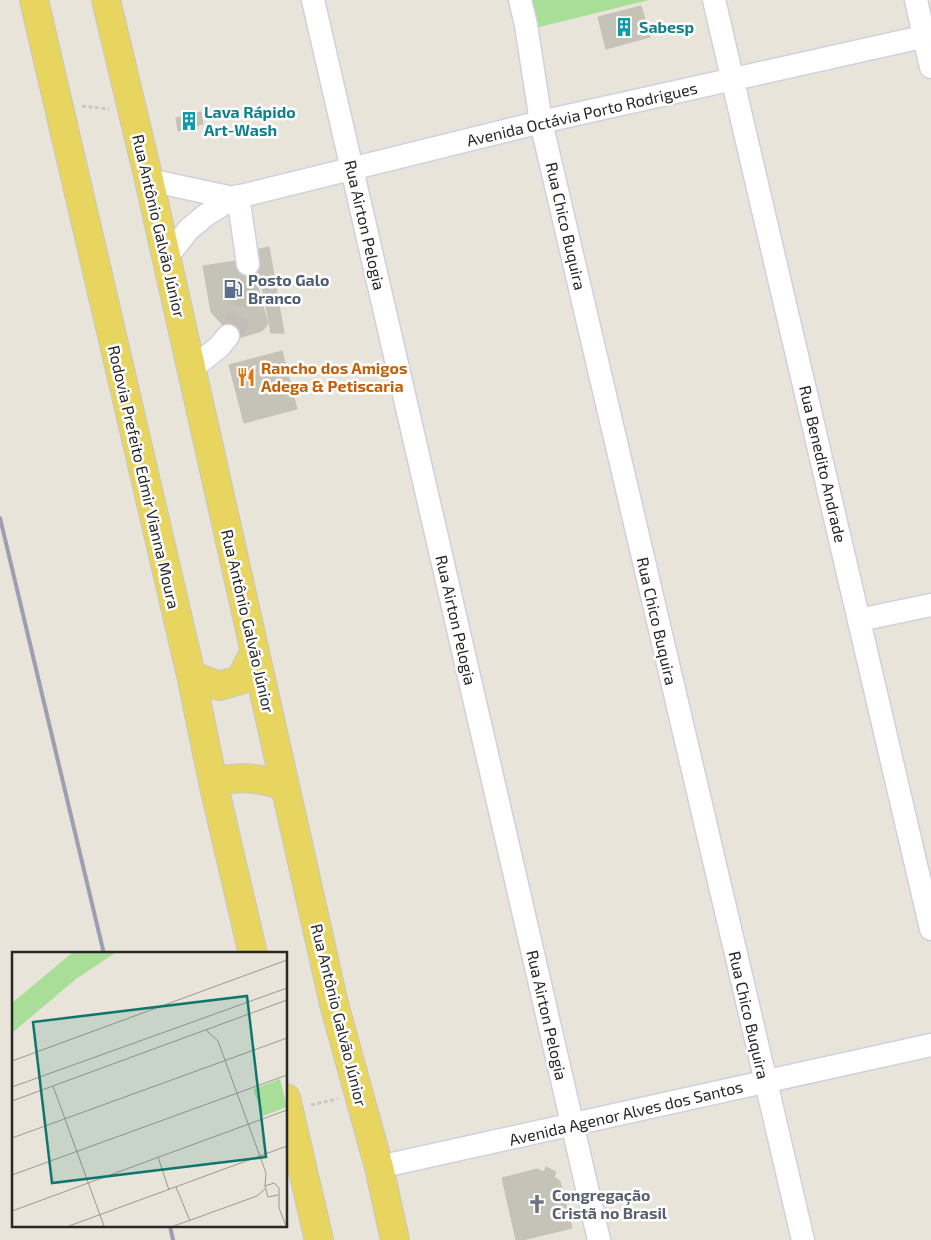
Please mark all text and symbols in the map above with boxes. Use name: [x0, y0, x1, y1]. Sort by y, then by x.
building icon: Sabesp: [613, 16, 635, 38]
place label: Sabesp: [639, 17, 694, 36]
street label: Avenida Octávia Porto Rodrigues: [465, 78, 699, 149]
place label: Lava Rápido Art-Wash: [204, 102, 296, 139]
building icon: Lava Rápido Art-Wash: [178, 110, 200, 132]
street label: Rua Antônio Galvão Júnior: [129, 132, 190, 320]
street label: Rua Airton Pelogia: [341, 158, 390, 292]
street label: Rua Chico Buquira: [543, 160, 590, 292]
place label: Posto Galo Branco: [248, 270, 329, 307]
fuel station icon: Posto Galo Branco: [222, 278, 244, 300]
street label: Rodovia Prefeito Edmir Vianna Moura: [105, 343, 184, 610]
place label: Rancho dos Amigos Adega & Petiscaria: [261, 358, 407, 395]
restaurant icon: Rancho dos Amigos Adega & Petiscaria: [235, 366, 257, 388]
street label: Rua Benedito Andrade: [796, 383, 851, 544]
street label: Rua Antônio Galvão Júnior: [218, 527, 279, 715]
street label: Rua Airton Pelogia: [432, 553, 481, 687]
street label: Rua Chico Buquira: [634, 555, 681, 687]
street label: Rua Antônio Galvão Júnior: [308, 922, 372, 1109]
street label: Rua Airton Pelogia: [523, 948, 572, 1082]
street label: Rua Chico Buquira: [726, 949, 773, 1081]
inset map: [12, 952, 288, 1228]
street label: Avenida Agenor Alves dos Santos: [507, 1076, 745, 1149]
place label: Congregação Cristã no Brasil: [552, 1185, 668, 1222]
church icon: Congregação Cristã no Brasil: [526, 1193, 548, 1215]

